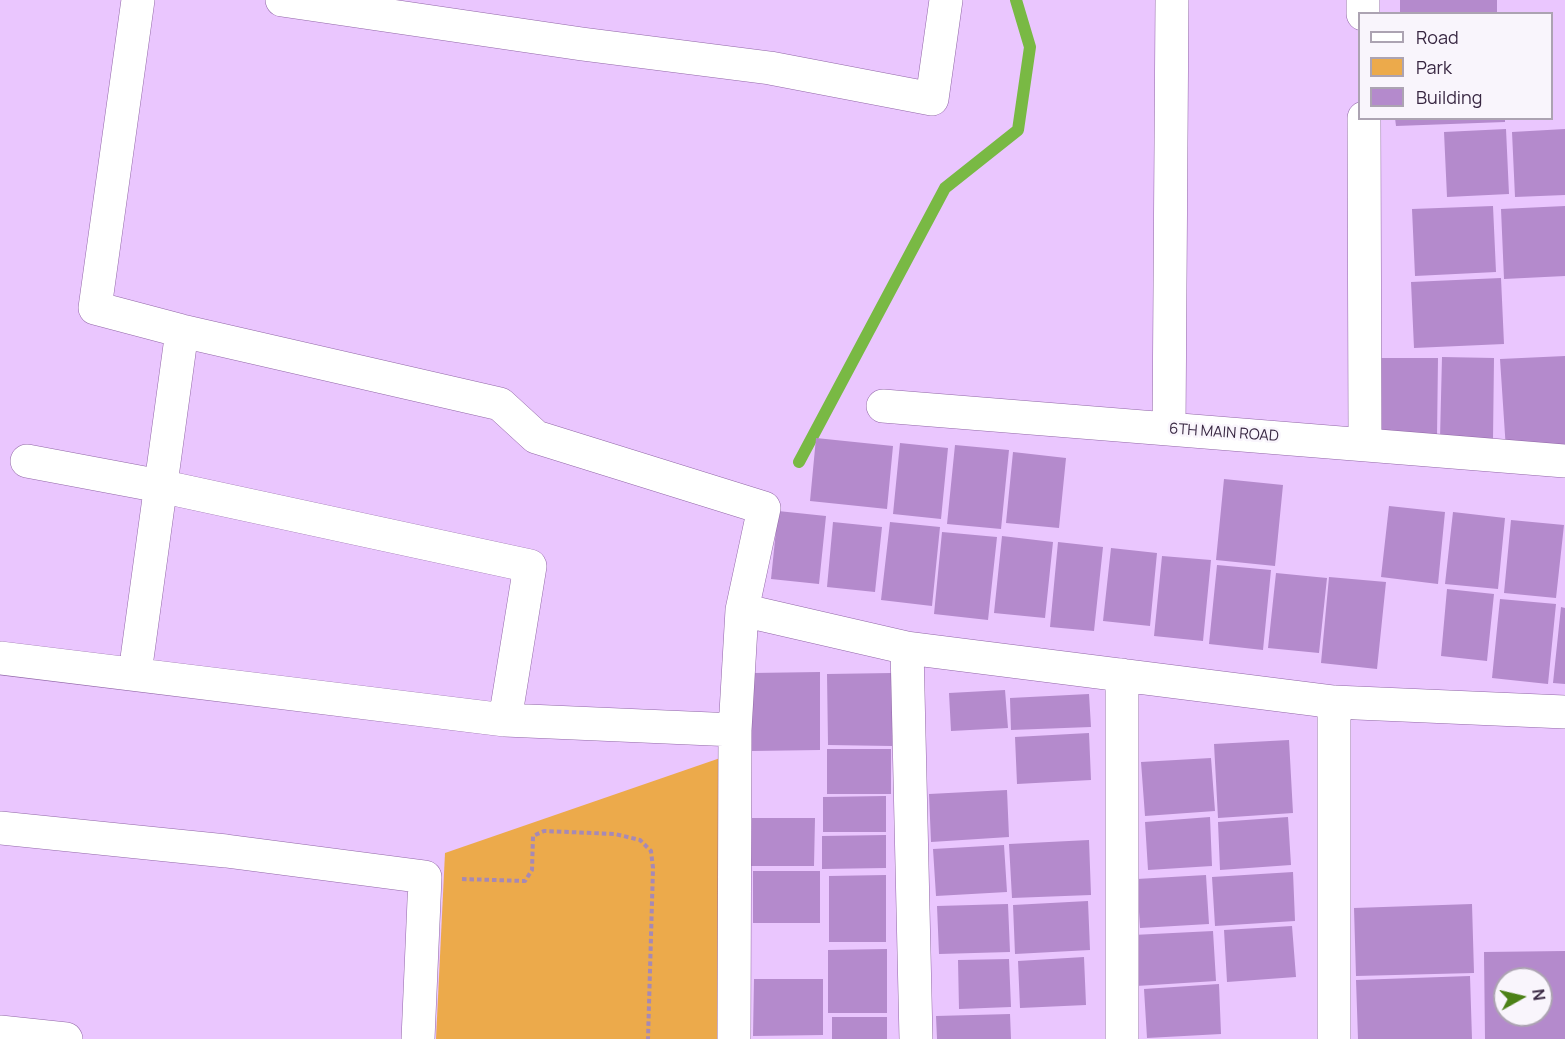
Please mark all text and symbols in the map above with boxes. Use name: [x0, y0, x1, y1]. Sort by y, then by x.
legend: [1358, 12, 1553, 120]
text: Road: [1416, 25, 1459, 49]
text: Park: [1416, 55, 1452, 79]
text: Building: [1416, 85, 1482, 109]
street label: 6TH MAIN ROAD: [1169, 420, 1279, 446]
north arrow: [1493, 967, 1553, 1027]
text: N: [1527, 988, 1551, 1002]

